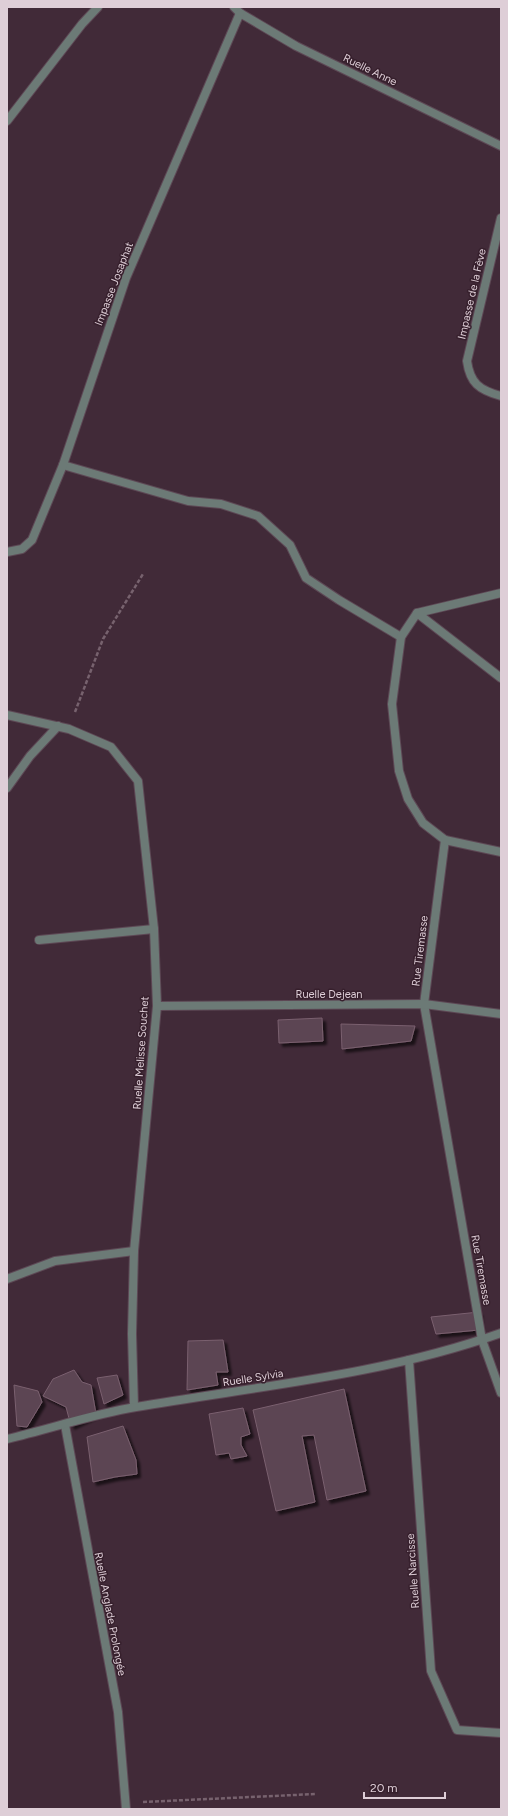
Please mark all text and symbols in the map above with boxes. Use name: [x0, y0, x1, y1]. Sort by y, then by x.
street label: Ruelle Anne: [341, 51, 399, 89]
street label: Impasse Josaphat: [92, 240, 136, 328]
street label: Impasse de la Fève: [455, 247, 489, 341]
street label: Rue Tiremasse: [409, 915, 431, 987]
street label: Ruelle Dejean: [296, 988, 362, 1001]
street label: Ruelle Melisse Souchet: [131, 996, 151, 1110]
street label: Rue Tiremasse: [468, 1234, 494, 1306]
street label: Ruelle Sylvia: [222, 1367, 284, 1389]
street label: Ruelle Narcisse: [404, 1533, 422, 1609]
street label: Ruelle Anglade Prolongée: [92, 1551, 128, 1677]
scale bar: [364, 1774, 445, 1800]
text: 20 m: [370, 1781, 398, 1795]

